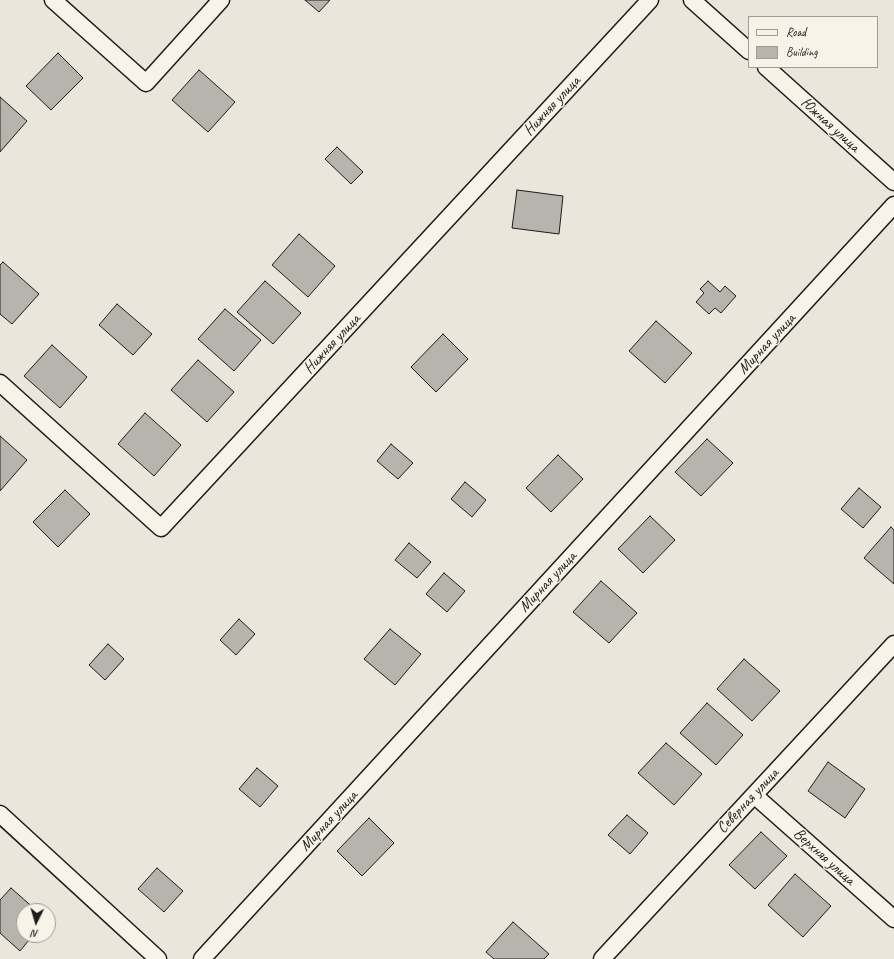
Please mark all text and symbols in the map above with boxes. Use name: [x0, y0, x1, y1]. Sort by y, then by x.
legend: [748, 16, 878, 68]
text: Road: [786, 24, 806, 40]
text: Building: [786, 44, 818, 60]
street label: Нижняя улица: [519, 72, 585, 140]
street label: Южная улица: [796, 93, 864, 157]
street label: Нижняя улица: [299, 310, 365, 378]
street label: Мирная улица: [734, 310, 800, 378]
street label: Мирная улица: [515, 548, 581, 616]
street label: Северная улица: [713, 764, 783, 838]
street label: Мирная улица: [296, 787, 362, 855]
street label: Верхняя улица: [789, 824, 859, 890]
north arrow: [16, 903, 56, 943]
text: N: [31, 927, 39, 941]

